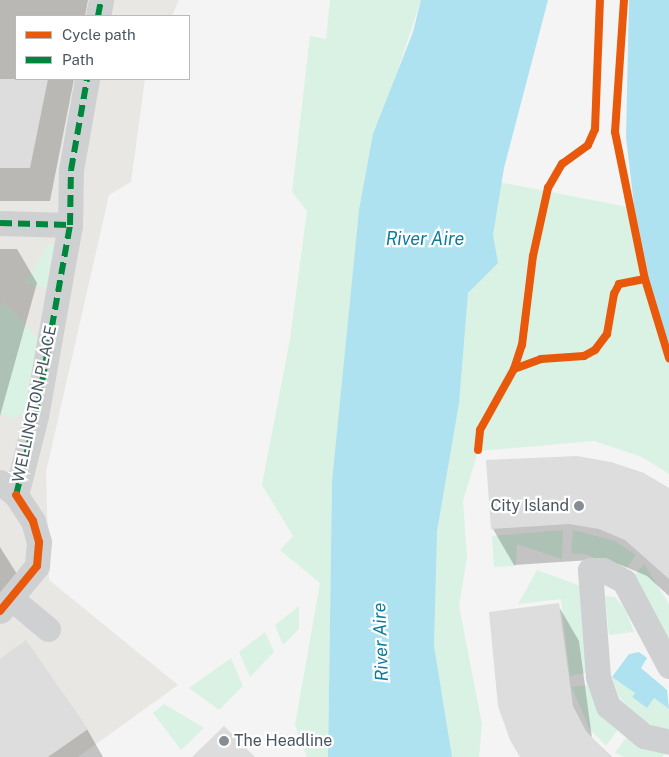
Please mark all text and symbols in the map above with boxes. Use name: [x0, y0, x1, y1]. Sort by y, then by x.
legend: [15, 15, 190, 80]
text: Cycle path: [62, 26, 136, 43]
text: Path: [62, 51, 94, 68]
water label: River Aire: [386, 228, 464, 250]
street label: WELLINGTON PLACE: [9, 324, 61, 484]
place label: City Island: [490, 496, 569, 516]
marker: City Island: [573, 500, 585, 512]
water label: River Aire: [369, 602, 393, 682]
place label: The Headline: [234, 731, 332, 751]
marker: The Headline: [218, 735, 230, 747]

